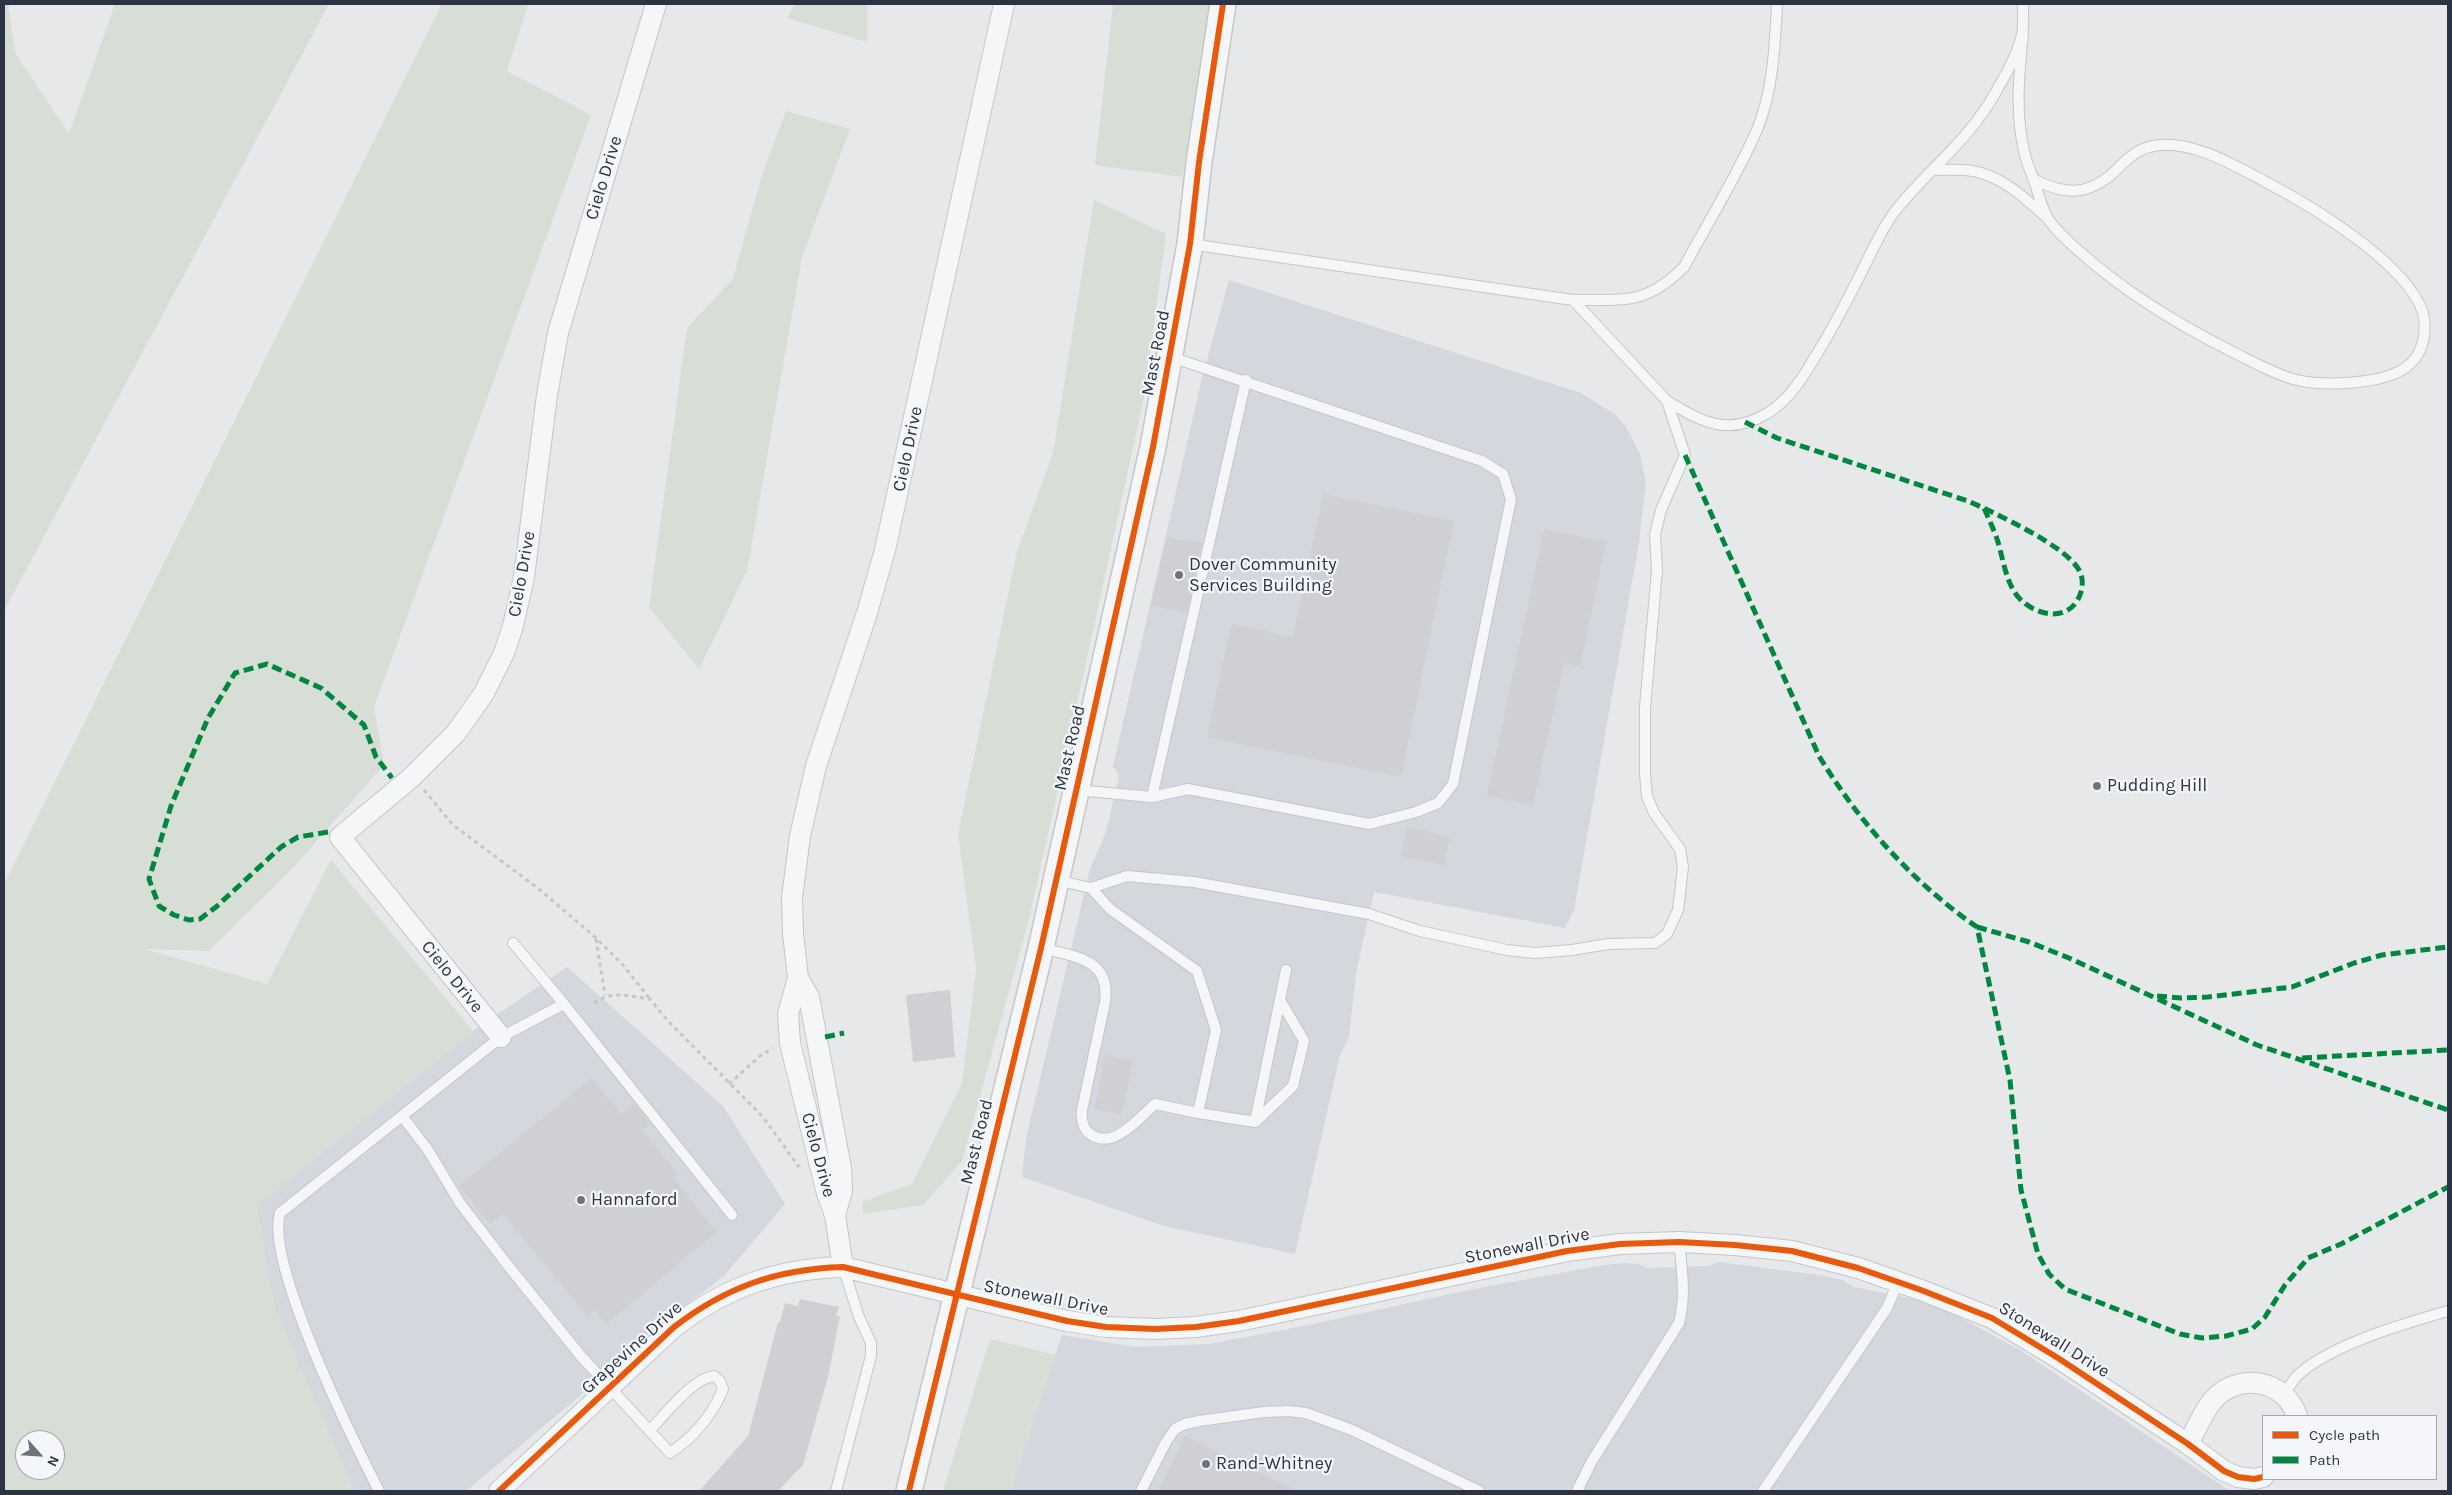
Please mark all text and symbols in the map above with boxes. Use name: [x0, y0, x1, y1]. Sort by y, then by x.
street label: Cielo Drive: [581, 133, 627, 223]
street label: Mast Road: [1137, 308, 1175, 398]
street label: Cielo Drive: [888, 404, 928, 494]
street label: Cielo Drive: [504, 529, 540, 619]
place label: Dover Community Services Building: [1189, 554, 1337, 596]
marker: Dover Community Services Building: [1173, 569, 1185, 581]
street label: Mast Road: [1050, 703, 1090, 793]
place label: Pudding Hill: [2107, 775, 2207, 797]
marker: Pudding Hill: [2091, 780, 2103, 792]
street label: Cielo Drive: [416, 936, 488, 1018]
street label: Mast Road: [956, 1097, 998, 1187]
street label: Cielo Drive: [796, 1110, 840, 1200]
place label: Hannaford: [591, 1189, 678, 1211]
marker: Hannaford: [575, 1194, 587, 1206]
street label: Stonewall Drive: [1463, 1223, 1591, 1269]
street label: Stonewall Drive: [982, 1275, 1110, 1321]
street label: Grapevine Drive: [577, 1297, 687, 1399]
street label: Stonewall Drive: [1994, 1297, 2114, 1383]
legend: [2262, 1415, 2437, 1480]
text: Cycle path: [2309, 1426, 2380, 1444]
north arrow: [15, 1430, 65, 1480]
text: Path: [2309, 1451, 2340, 1469]
text: N: [43, 1453, 63, 1470]
place label: Rand-Whitney: [1216, 1453, 1332, 1475]
marker: Rand-Whitney: [1200, 1458, 1212, 1470]

